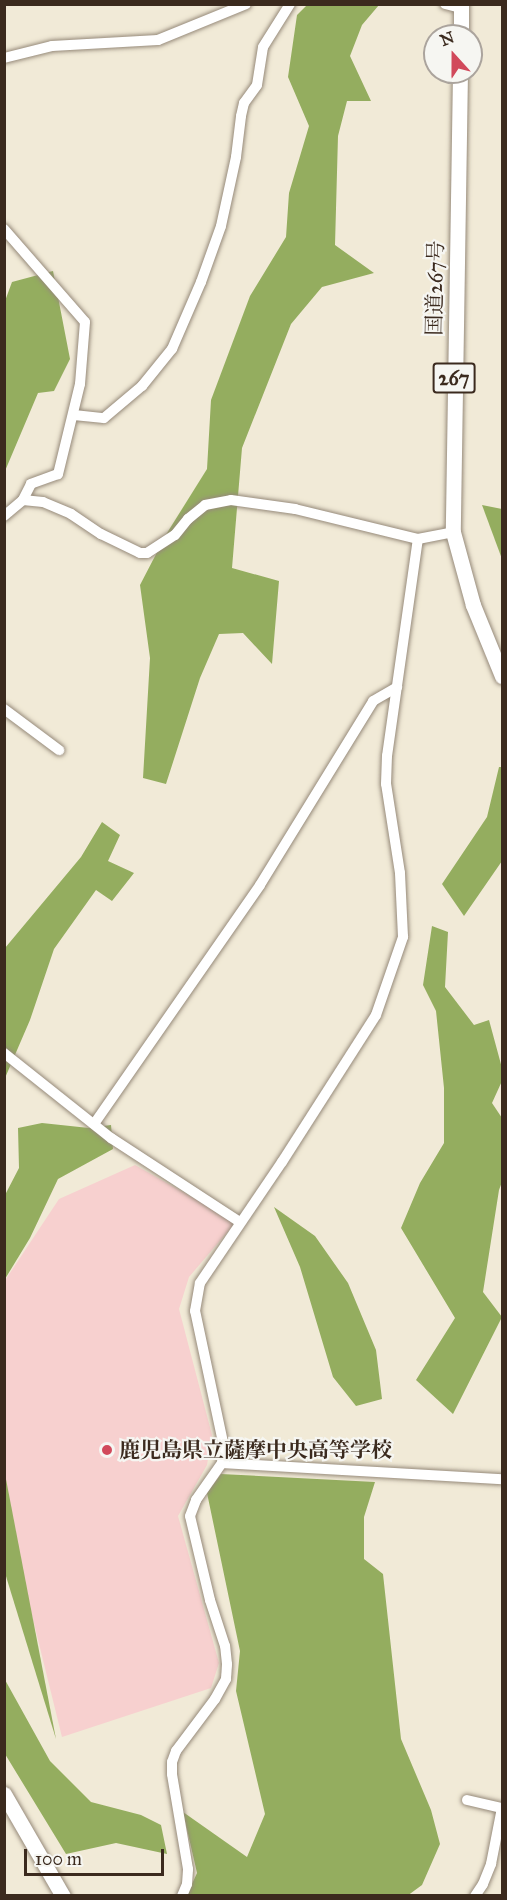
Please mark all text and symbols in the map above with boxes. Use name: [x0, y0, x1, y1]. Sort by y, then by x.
north arrow: [423, 24, 483, 84]
text: N: [437, 27, 457, 50]
street label: 国道267号: [422, 240, 448, 336]
road number: 267: [432, 361, 476, 395]
place label: 鹿児島県立薩摩中央高等学校: [119, 1437, 392, 1463]
marker: 鹿児島県立薩摩中央高等学校: [100, 1443, 114, 1457]
scale bar: [27, 1837, 166, 1875]
text: 100 m: [35, 1848, 82, 1870]

